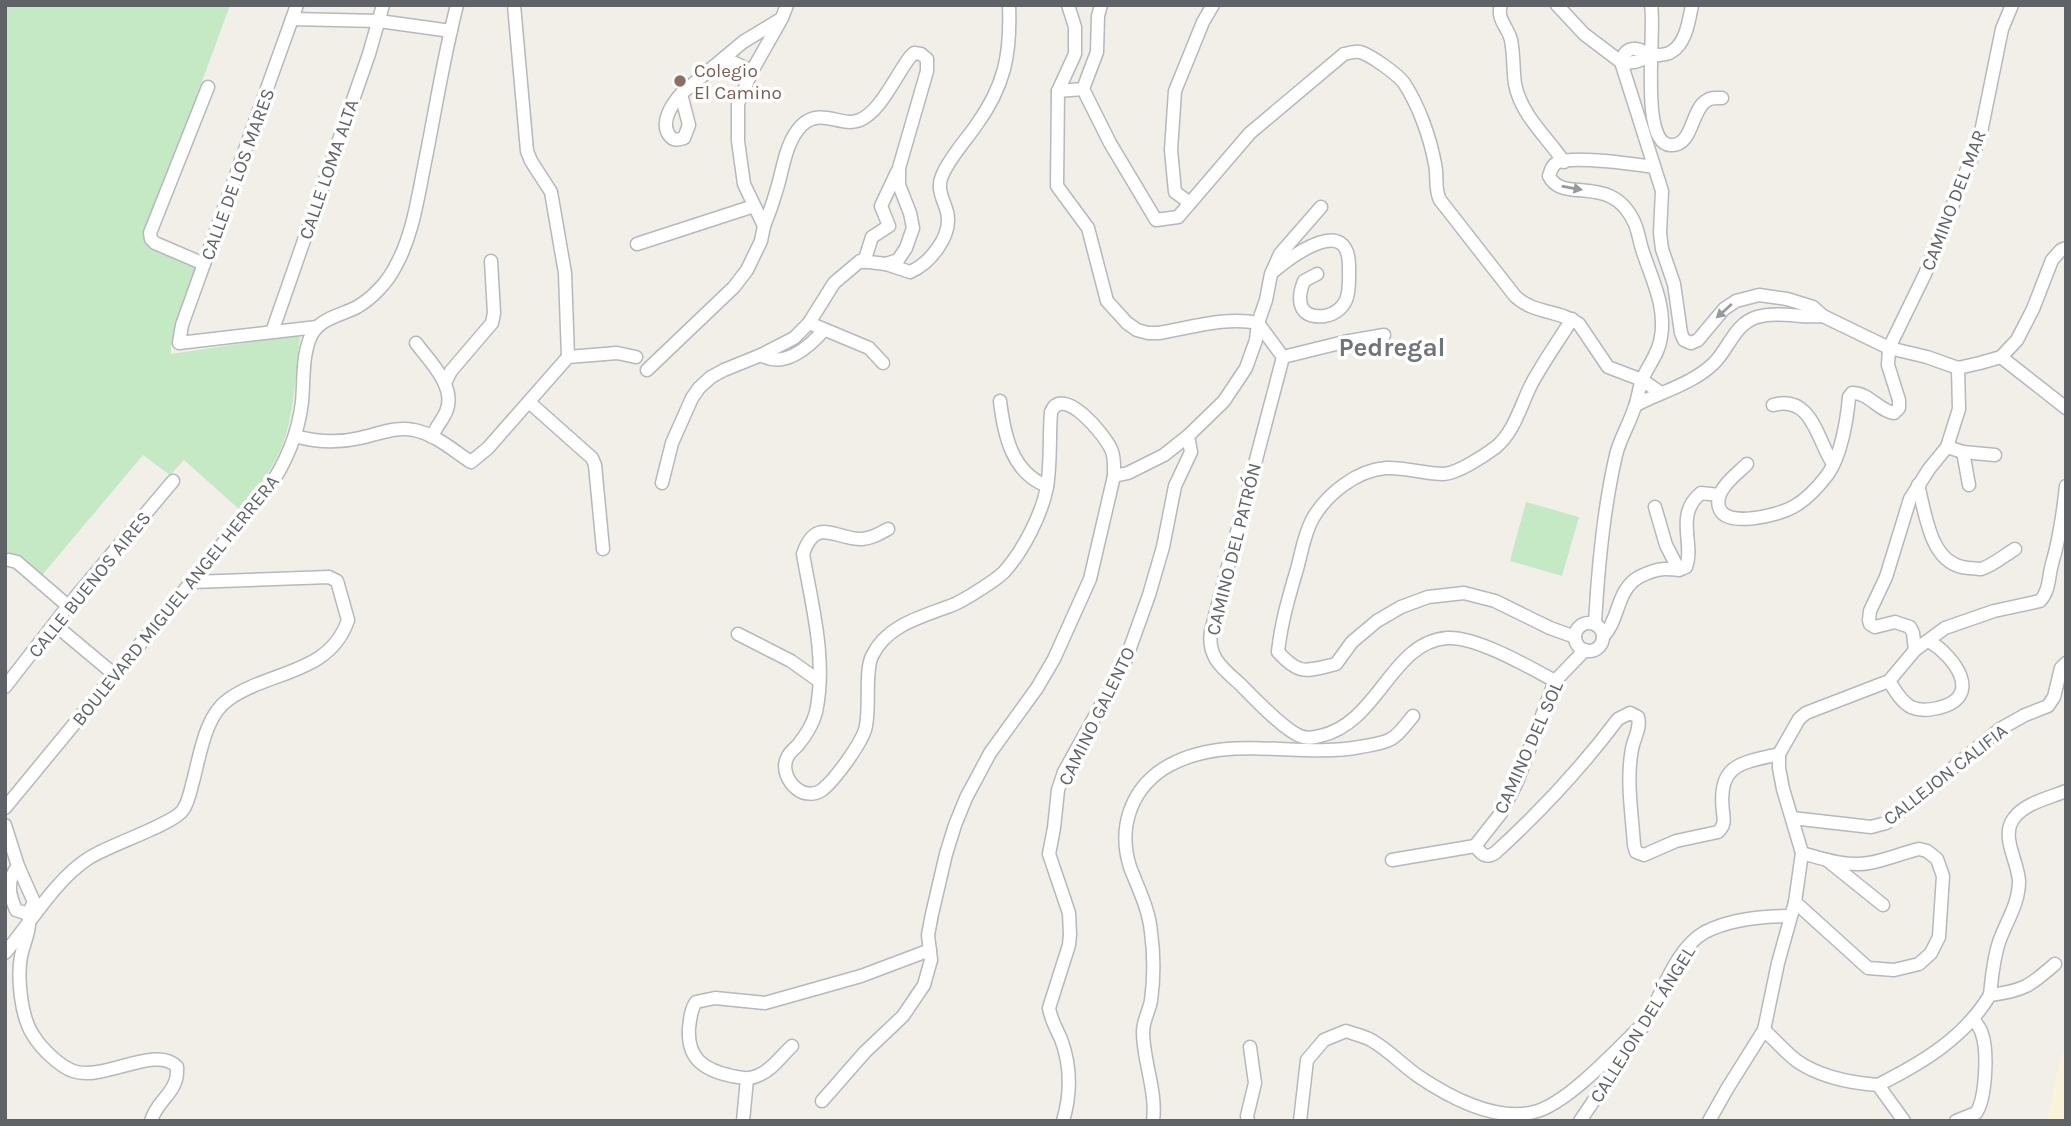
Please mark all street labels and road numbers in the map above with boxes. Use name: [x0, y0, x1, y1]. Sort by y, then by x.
street label: CALLE DE LOS MARES: [197, 85, 279, 263]
street label: CALLE LOMA ALTA: [295, 96, 363, 242]
street label: CAMINO DEL MAR: [1917, 127, 1991, 274]
street label: CAMINO DEL PATRÓN: [1201, 461, 1266, 638]
street label: BOULEVARD MIGUEL ANGEL HERRERA: [68, 471, 284, 730]
street label: CALLE BUENOS AIRES: [24, 507, 156, 662]
street label: CAMINO GALENTO: [1054, 644, 1140, 789]
street label: CAMINO DEL SOL: [1490, 678, 1568, 817]
street label: CALLEJON CALIFIA: [1879, 719, 2012, 830]
street label: CALLEJON DEL ÁNGEL: [1585, 941, 1700, 1107]

